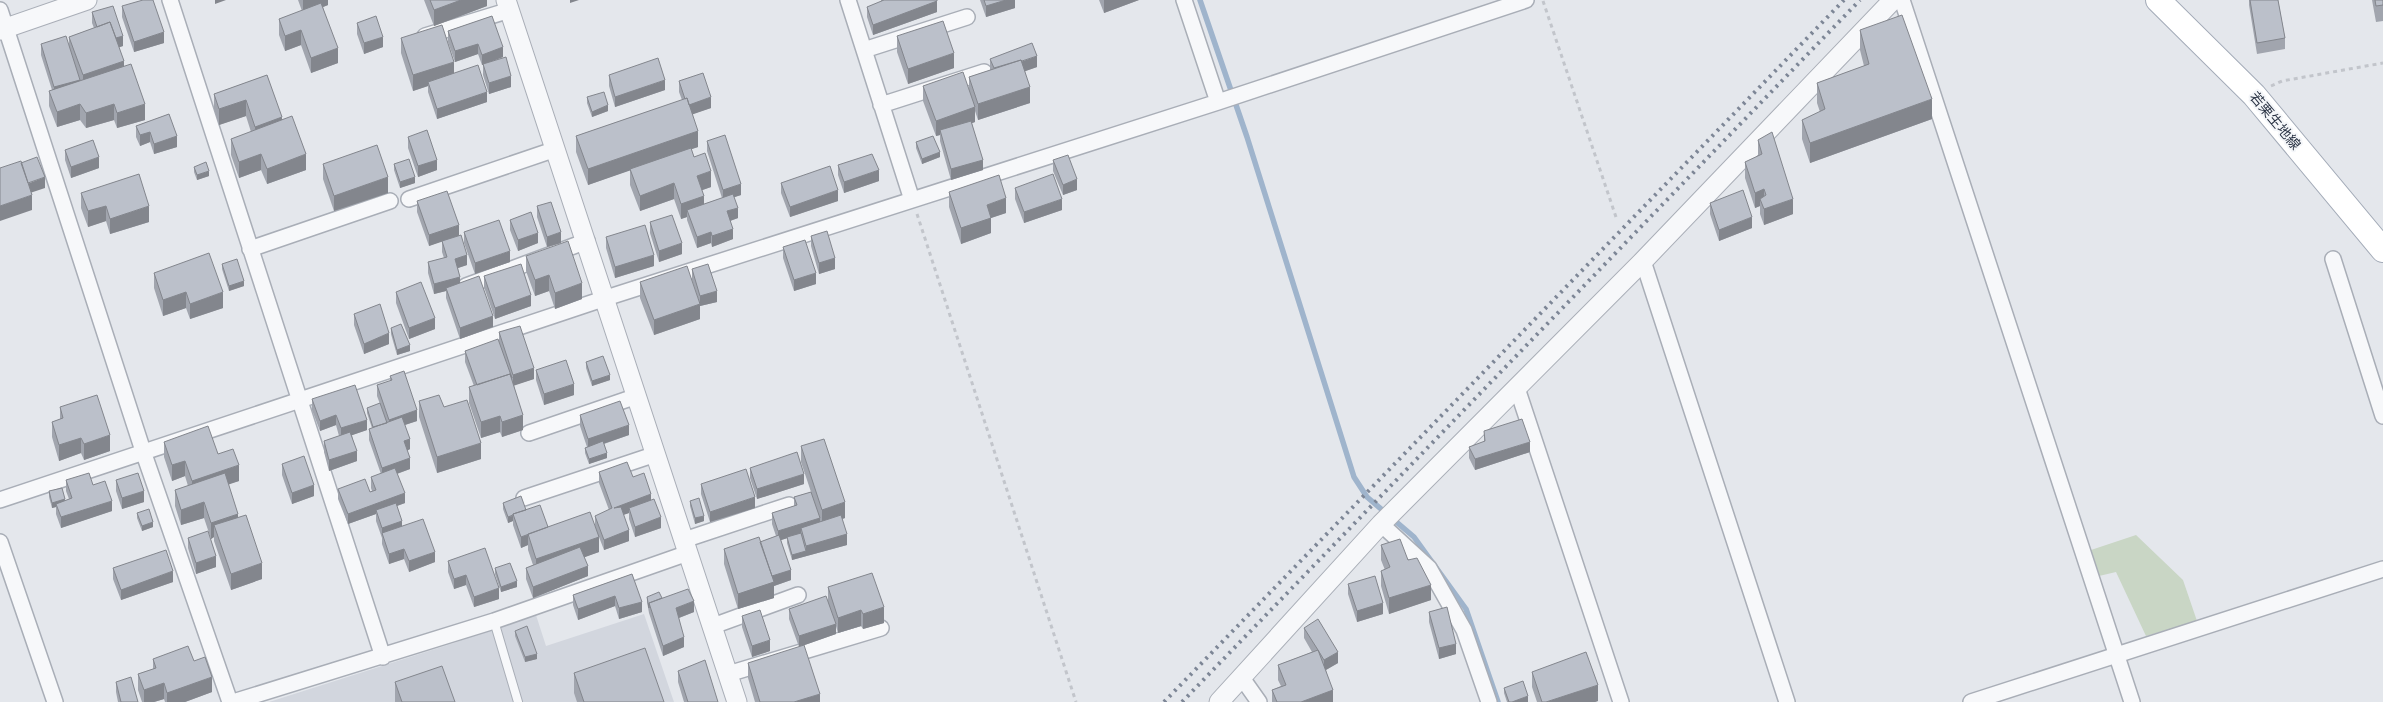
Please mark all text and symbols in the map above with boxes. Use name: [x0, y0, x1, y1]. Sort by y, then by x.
street label: 若栗生地線: [2246, 89, 2304, 153]

